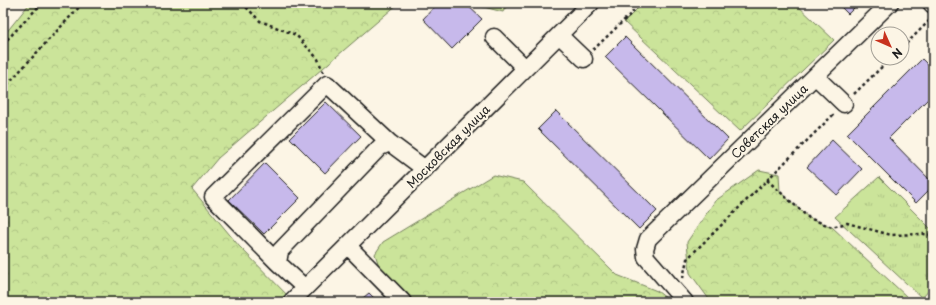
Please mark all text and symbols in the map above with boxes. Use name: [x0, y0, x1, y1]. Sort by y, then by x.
north arrow: [870, 26, 910, 66]
text: N: [888, 44, 907, 63]
street label: Советская улица: [727, 79, 812, 162]
street label: Московская улица: [402, 100, 494, 192]

